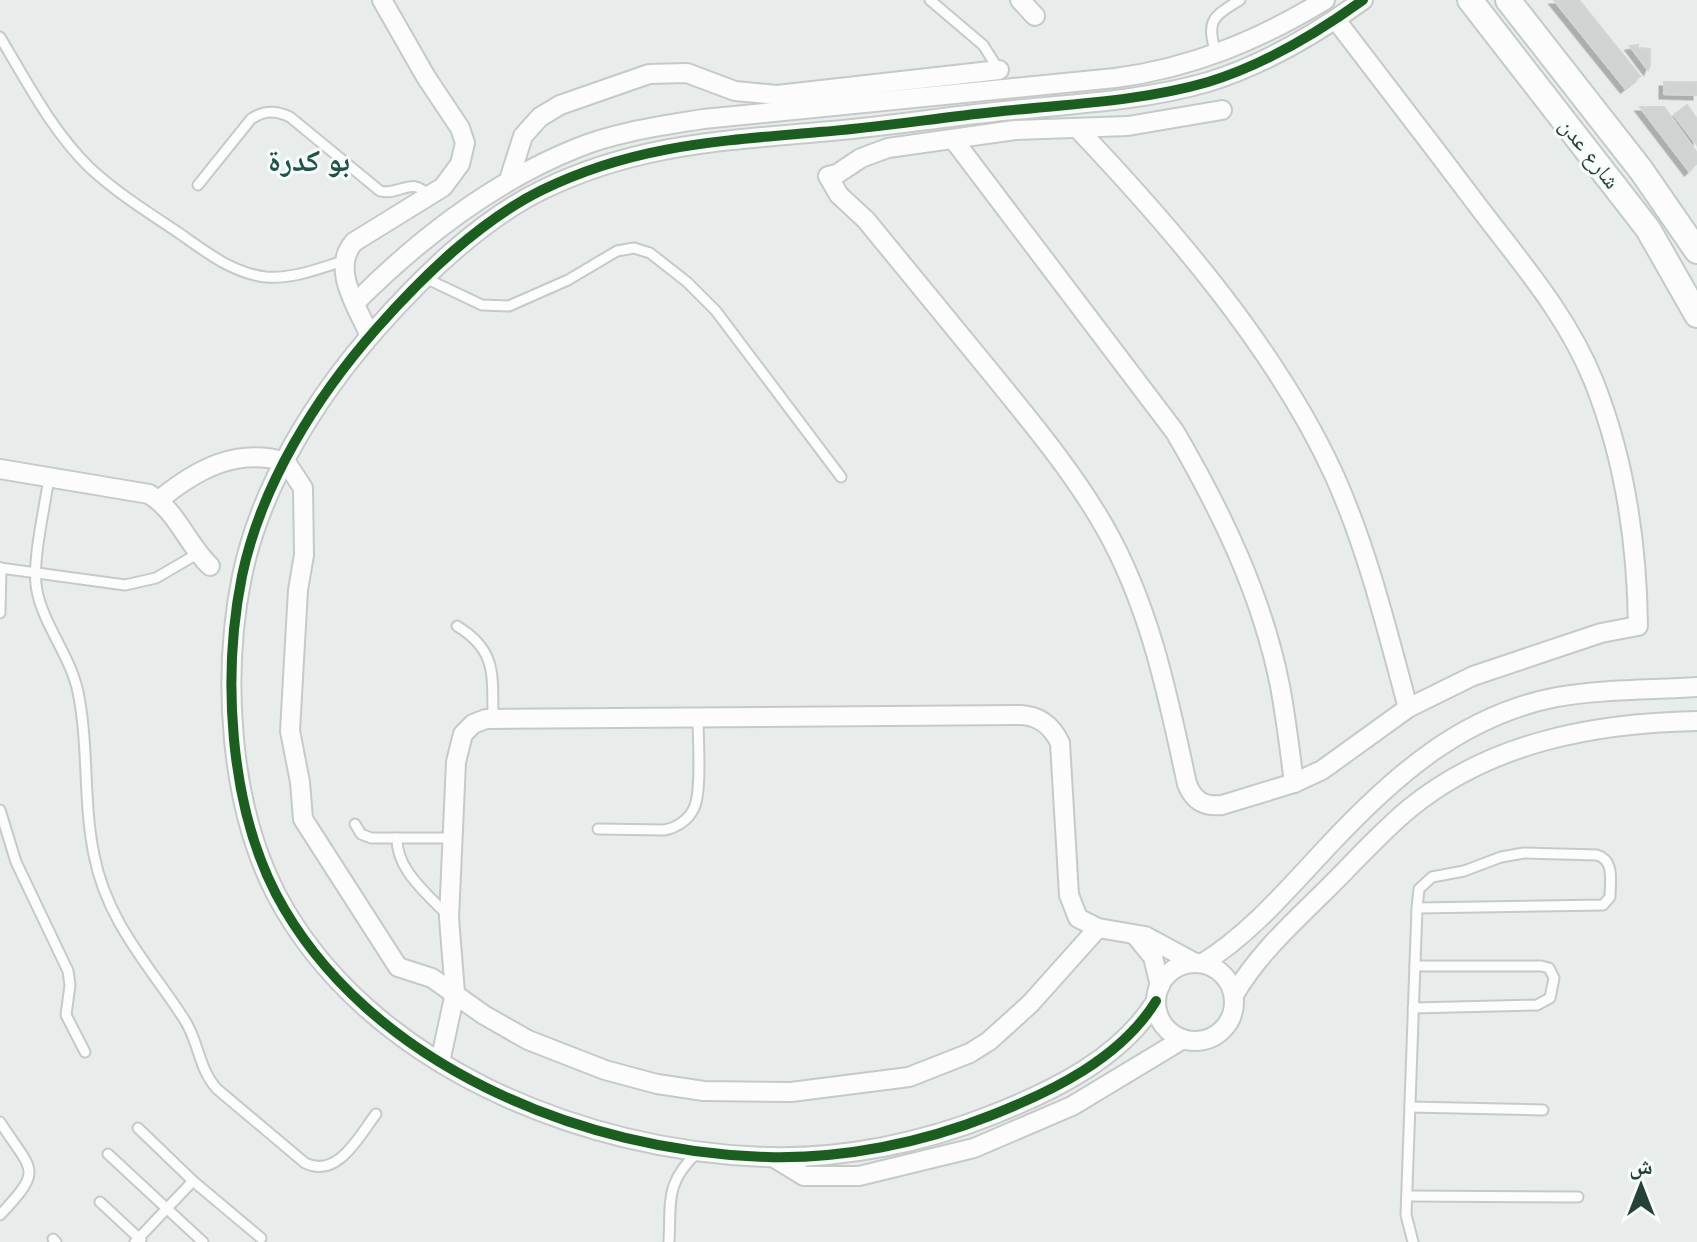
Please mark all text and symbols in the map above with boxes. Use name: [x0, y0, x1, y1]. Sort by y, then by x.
street label: شارع عدن: [1554, 113, 1626, 194]
district label: بو كدرة: [268, 142, 350, 178]
north arrow: [1601, 1146, 1681, 1226]
text: ش: [1629, 1153, 1653, 1180]

